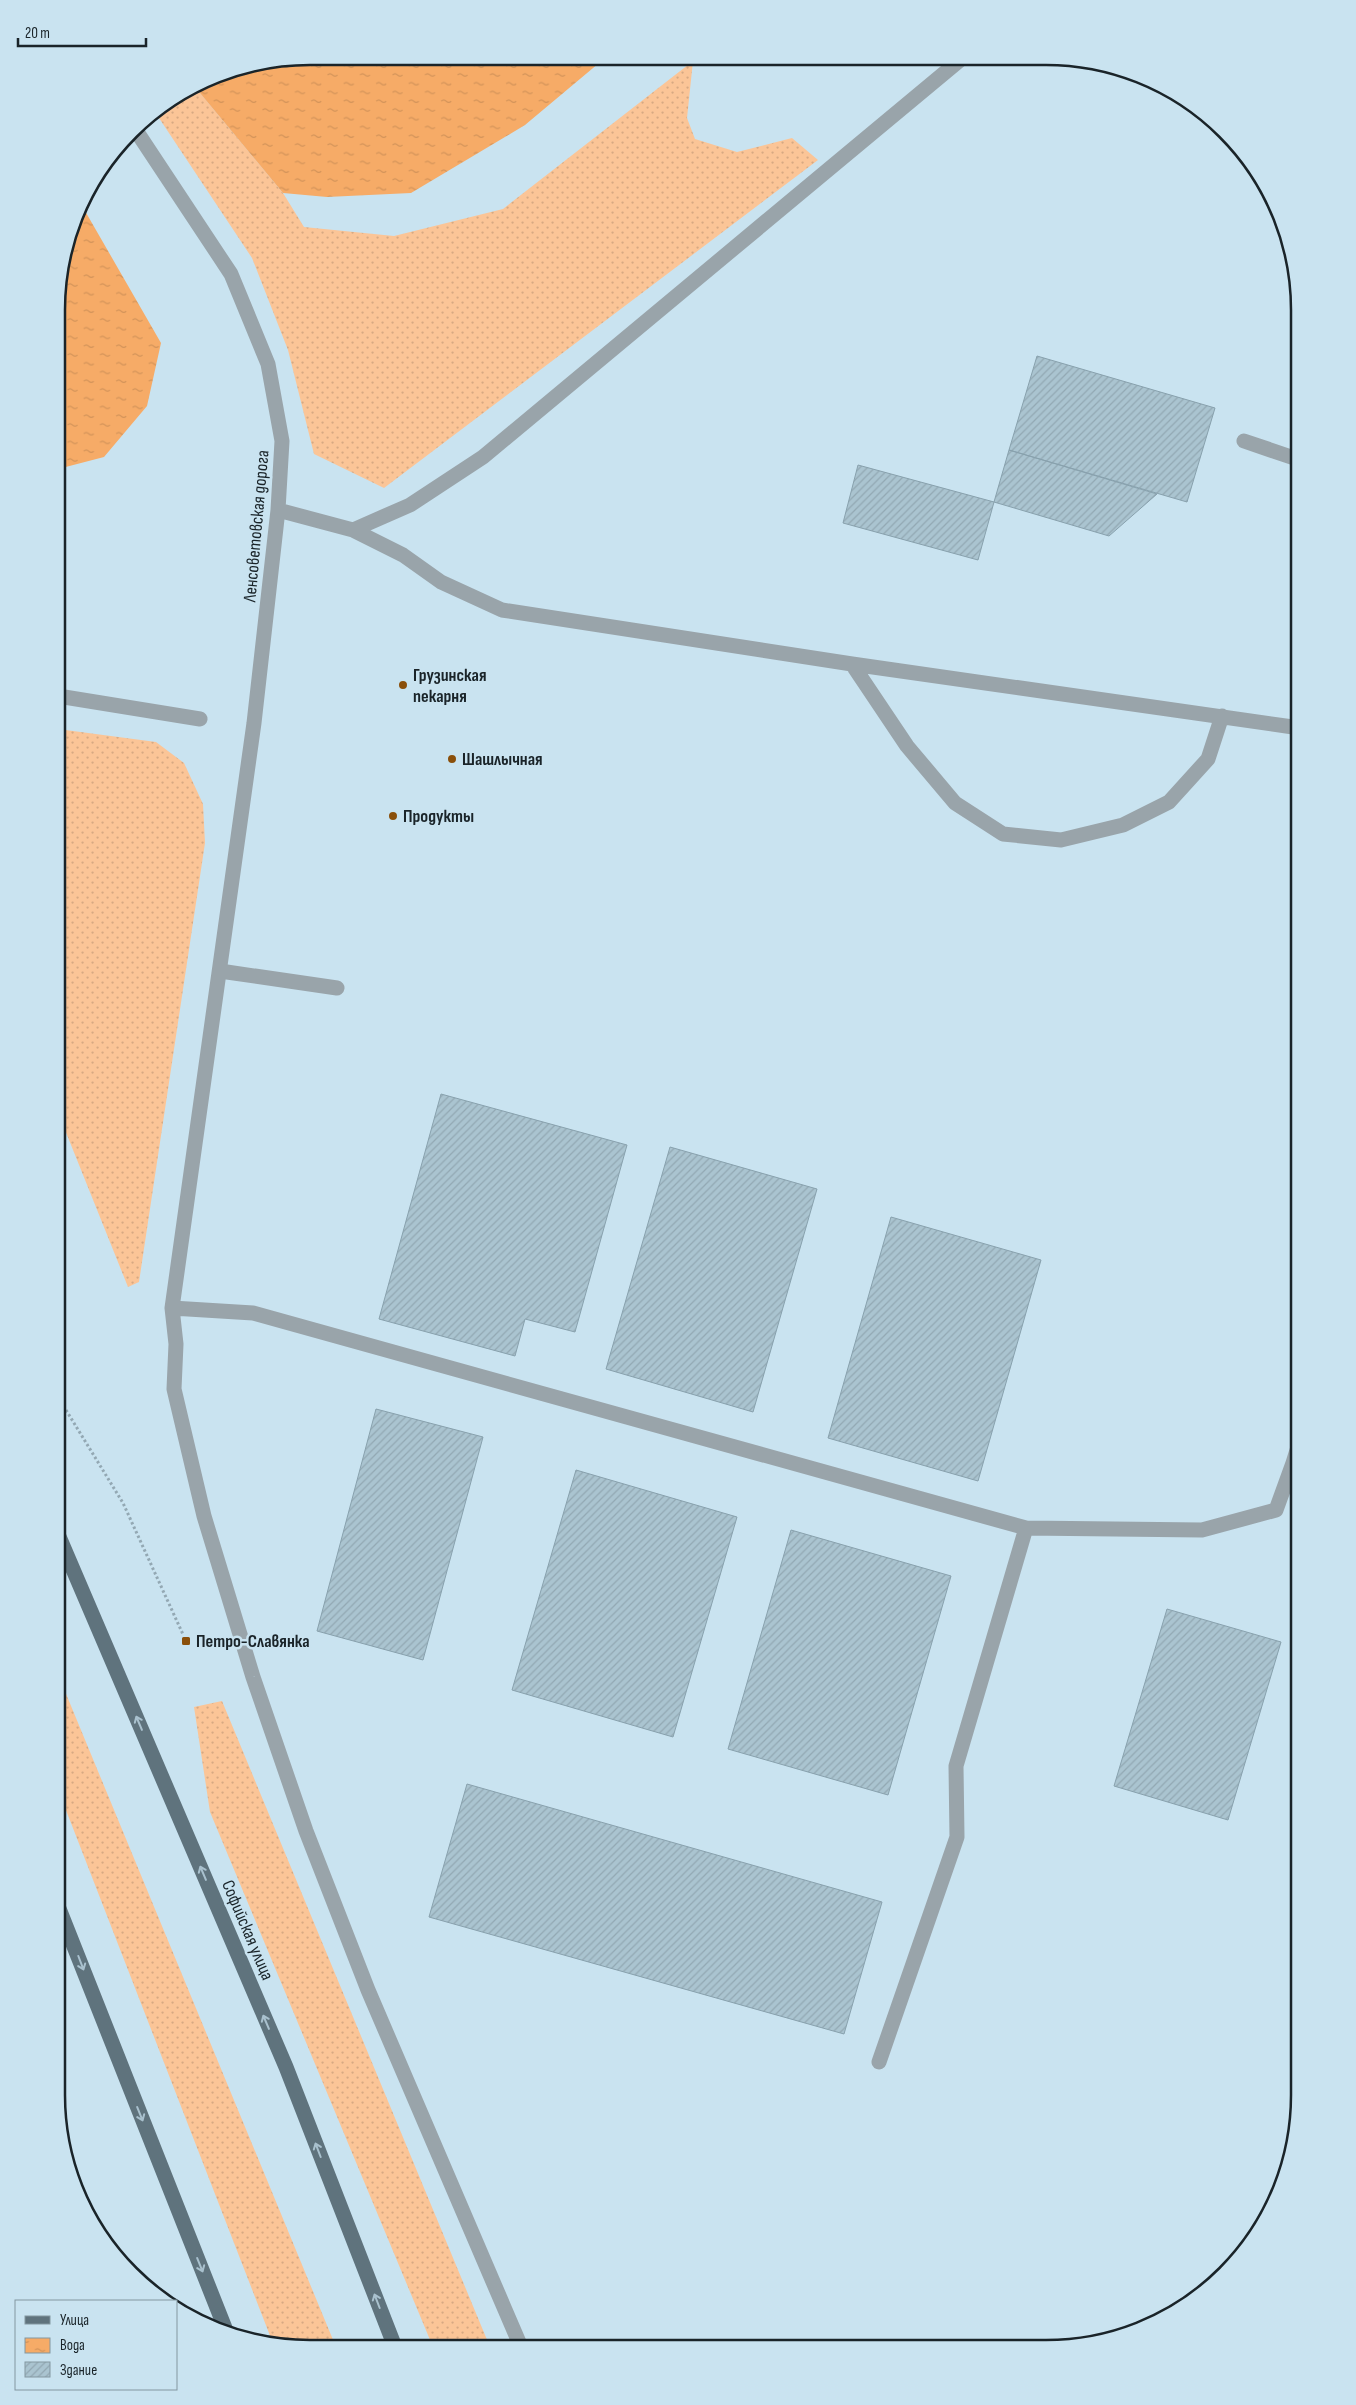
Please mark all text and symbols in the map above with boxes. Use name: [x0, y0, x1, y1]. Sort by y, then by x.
scale bar: [18, 15, 145, 47]
text: 20 m: [25, 24, 50, 43]
street label: Ленсоветовская дорога: [239, 449, 274, 604]
place label: Грузинская пекарня: [413, 665, 486, 707]
marker: Грузинская пекарня: [397, 679, 409, 691]
place label: Шашлычная: [462, 749, 543, 770]
marker: Шашлычная: [446, 753, 458, 765]
place label: Продукты: [403, 806, 474, 827]
marker: Продукты: [387, 810, 399, 822]
place label: Петро-Славянка: [196, 1631, 310, 1652]
marker: Петро-Славянка: [180, 1635, 192, 1647]
one-way arrow: [133, 1716, 143, 1731]
one-way arrow: [197, 1866, 207, 1881]
street label: Софийская улица: [217, 1877, 278, 1983]
one-way arrow: [76, 1955, 86, 1970]
one-way arrow: [261, 2015, 271, 2030]
one-way arrow: [136, 2106, 145, 2121]
one-way arrow: [313, 2143, 322, 2158]
one-way arrow: [196, 2257, 205, 2272]
one-way arrow: [372, 2294, 381, 2310]
legend: [15, 2300, 178, 2390]
text: Улица: [60, 2311, 89, 2330]
text: Вода: [60, 2336, 85, 2355]
text: Здание: [60, 2361, 97, 2380]

